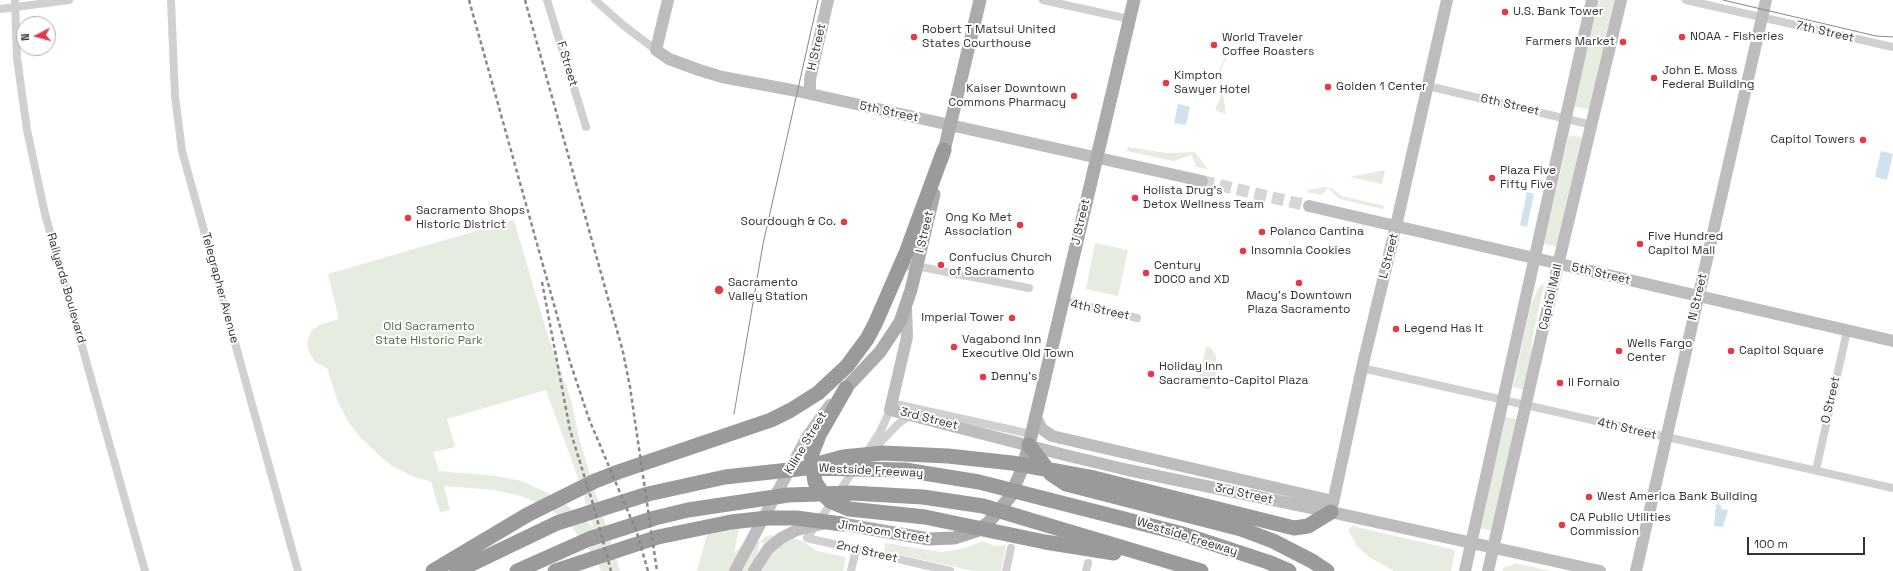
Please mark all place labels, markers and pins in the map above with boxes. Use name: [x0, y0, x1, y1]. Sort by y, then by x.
place label: U.S. Bank Tower: [1513, 5, 1603, 19]
marker: U.S. Bank Tower: [1500, 7, 1510, 17]
place label: Robert T Matsui United States Courthouse: [922, 23, 1056, 51]
place label: NOAA - Fisheries: [1690, 30, 1784, 44]
place label: World Traveler Coffee Roasters: [1222, 31, 1314, 59]
marker: Robert T Matsui United States Courthouse: [909, 32, 919, 42]
marker: NOAA - Fisheries: [1677, 32, 1687, 42]
place label: Farmers Market: [1526, 35, 1615, 49]
marker: Farmers Market: [1618, 37, 1628, 47]
marker: World Traveler Coffee Roasters: [1209, 40, 1219, 50]
place label: John E. Moss Federal Building: [1662, 64, 1754, 92]
place label: Kimpton Sawyer Hotel: [1174, 69, 1250, 97]
marker: John E. Moss Federal Building: [1649, 73, 1659, 83]
marker: Kimpton Sawyer Hotel: [1161, 78, 1171, 88]
place label: Golden 1 Center: [1336, 80, 1427, 94]
place label: Kaiser Downtown Commons Pharmacy: [948, 82, 1066, 110]
marker: Golden 1 Center: [1323, 82, 1333, 92]
marker: Kaiser Downtown Commons Pharmacy: [1069, 91, 1079, 101]
place label: Capitol Towers: [1771, 133, 1855, 147]
marker: Capitol Towers: [1858, 135, 1868, 145]
place label: Plaza Five Fifty Five: [1500, 164, 1556, 192]
marker: Plaza Five Fifty Five: [1487, 173, 1497, 183]
place label: Holista Drug's Detox Wellness Team: [1143, 184, 1264, 212]
marker: Holista Drug's Detox Wellness Team: [1130, 193, 1140, 203]
place label: Sacramento Shops Historic District: [416, 204, 525, 232]
place label: Ong Ko Met Association: [945, 211, 1012, 239]
marker: Sacramento Shops Historic District: [403, 213, 413, 223]
place label: Sourdough & Co.: [741, 215, 836, 229]
marker: Sourdough & Co.: [839, 217, 849, 227]
marker: Ong Ko Met Association: [1015, 220, 1025, 230]
place label: Polanco Cantina: [1270, 225, 1364, 239]
marker: Polanco Cantina: [1257, 227, 1267, 237]
place label: Five Hundred Capitol Mall: [1648, 230, 1723, 258]
marker: Five Hundred Capitol Mall: [1635, 239, 1645, 249]
place label: Insomnia Cookies: [1251, 244, 1351, 258]
marker: Insomnia Cookies: [1238, 246, 1248, 256]
place label: Confucius Church of Sacramento: [949, 251, 1052, 279]
place label: Century DOCO and XD: [1154, 259, 1229, 287]
marker: Confucius Church of Sacramento: [936, 260, 946, 270]
marker: Century DOCO and XD: [1141, 268, 1151, 278]
place label: Sacramento Valley Station: [728, 276, 808, 304]
marker: Macy's Downtown Plaza Sacramento: [1294, 278, 1304, 288]
marker: Sacramento Valley Station: [713, 284, 725, 296]
place label: Macy's Downtown Plaza Sacramento: [1246, 289, 1352, 317]
place label: Imperial Tower: [921, 311, 1004, 325]
marker: Imperial Tower: [1007, 313, 1017, 323]
place label: Legend Has It: [1404, 322, 1483, 336]
marker: Legend Has It: [1391, 324, 1401, 334]
place label: Vagabond Inn Executive Old Town: [962, 333, 1074, 361]
place label: Wells Fargo Center: [1627, 337, 1692, 365]
marker: Vagabond Inn Executive Old Town: [949, 342, 959, 352]
place label: Capitol Square: [1739, 344, 1824, 358]
marker: Wells Fargo Center: [1614, 346, 1624, 356]
marker: Capitol Square: [1726, 346, 1736, 356]
place label: Holiday Inn Sacramento-Capitol Plaza: [1159, 360, 1308, 388]
marker: Holiday Inn Sacramento-Capitol Plaza: [1146, 369, 1156, 379]
place label: Denny's: [991, 370, 1037, 384]
marker: Denny's: [978, 372, 988, 382]
place label: Il Fornaio: [1568, 376, 1620, 390]
marker: Il Fornaio: [1555, 378, 1565, 388]
place label: West America Bank Building: [1597, 490, 1757, 504]
marker: West America Bank Building: [1584, 492, 1594, 502]
place label: CA Public Utilities Commission: [1570, 511, 1671, 539]
marker: CA Public Utilities Commission: [1557, 520, 1567, 530]

